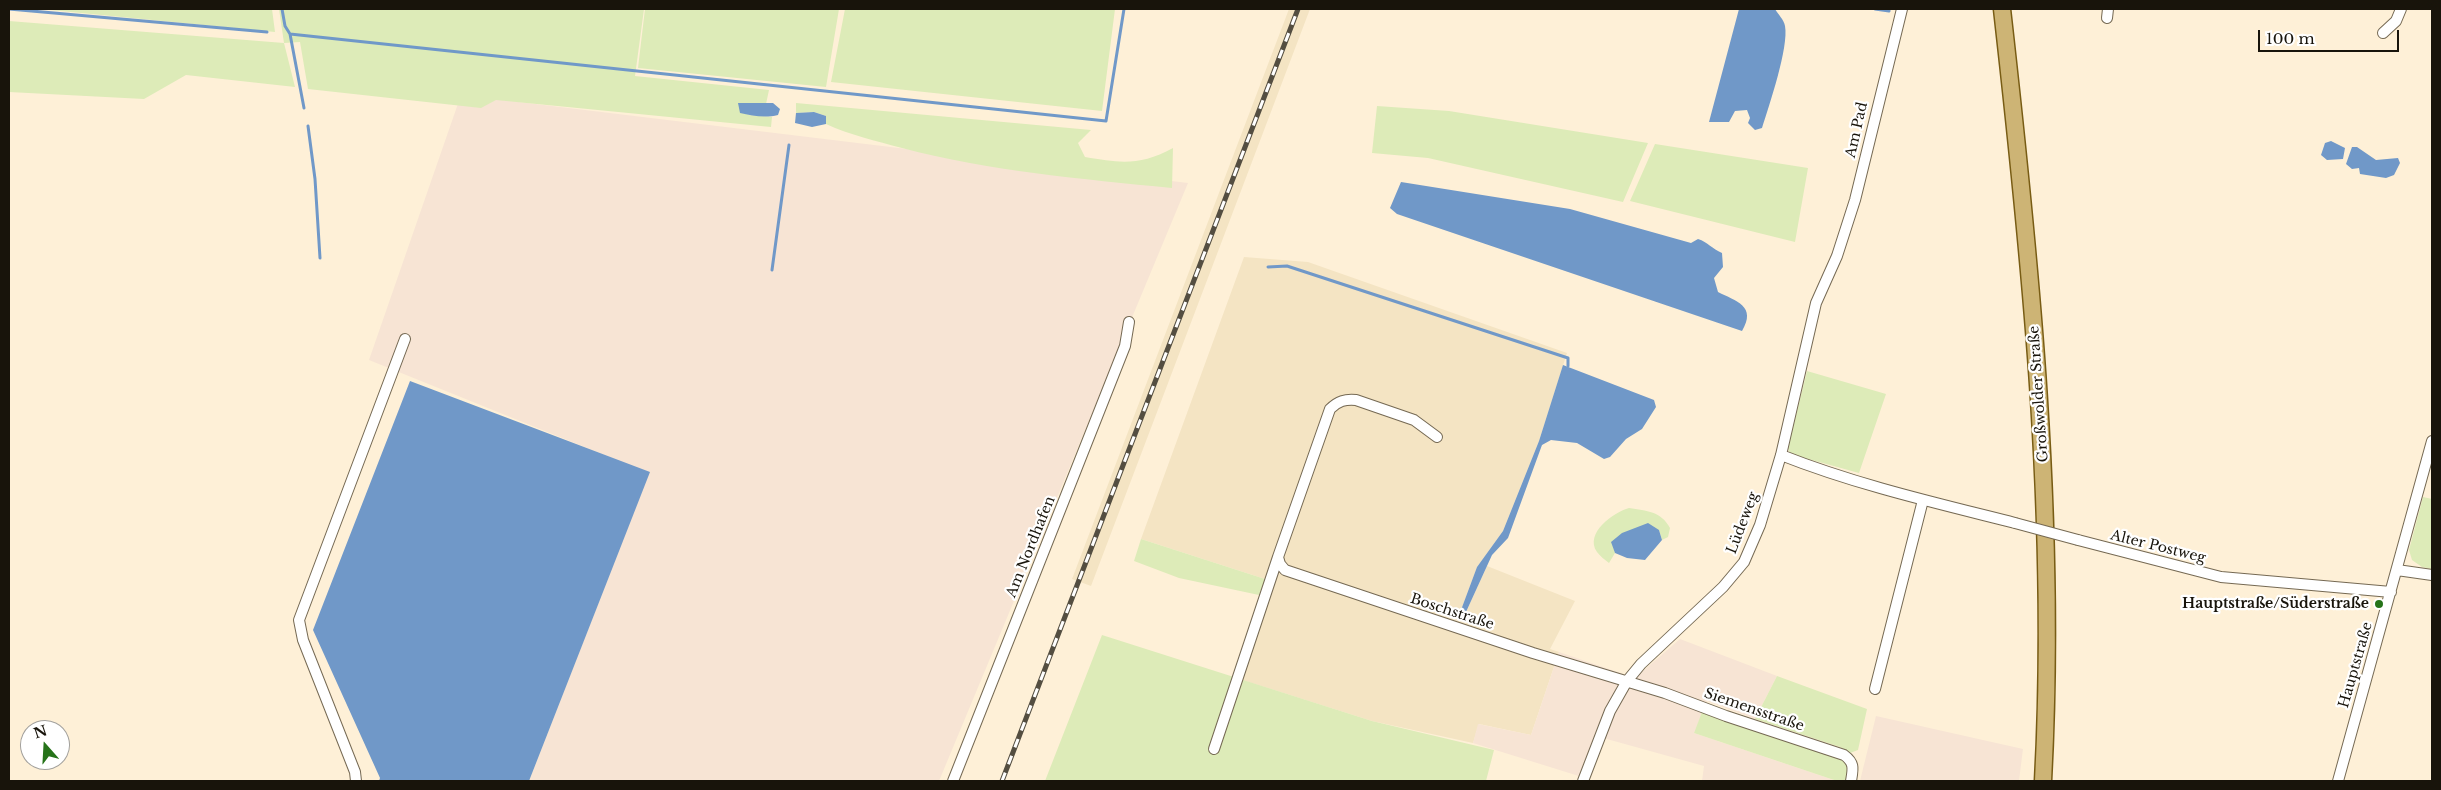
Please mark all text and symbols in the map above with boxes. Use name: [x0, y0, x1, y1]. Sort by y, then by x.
scale bar: [2261, 20, 2402, 52]
text: 100 m: [2266, 29, 2315, 48]
street label: Am Pad: [1842, 101, 1872, 159]
street label: Großwolder Straße: [2026, 325, 2052, 463]
street label: Lüdeweg: [1724, 490, 1762, 556]
street label: Am Nordhafen: [1003, 494, 1059, 600]
street label: Alter Postweg: [2109, 527, 2207, 567]
street label: Boschstraße: [1408, 591, 1496, 633]
place label: Hauptstraße/Süderstraße: [2182, 596, 2369, 612]
marker: Hauptstraße/Süderstraße: [2373, 598, 2385, 610]
street label: Hauptstraße: [2336, 620, 2376, 710]
street label: Siemensstraße: [1702, 685, 1806, 735]
north arrow: [20, 720, 70, 770]
text: N: [31, 721, 50, 742]

